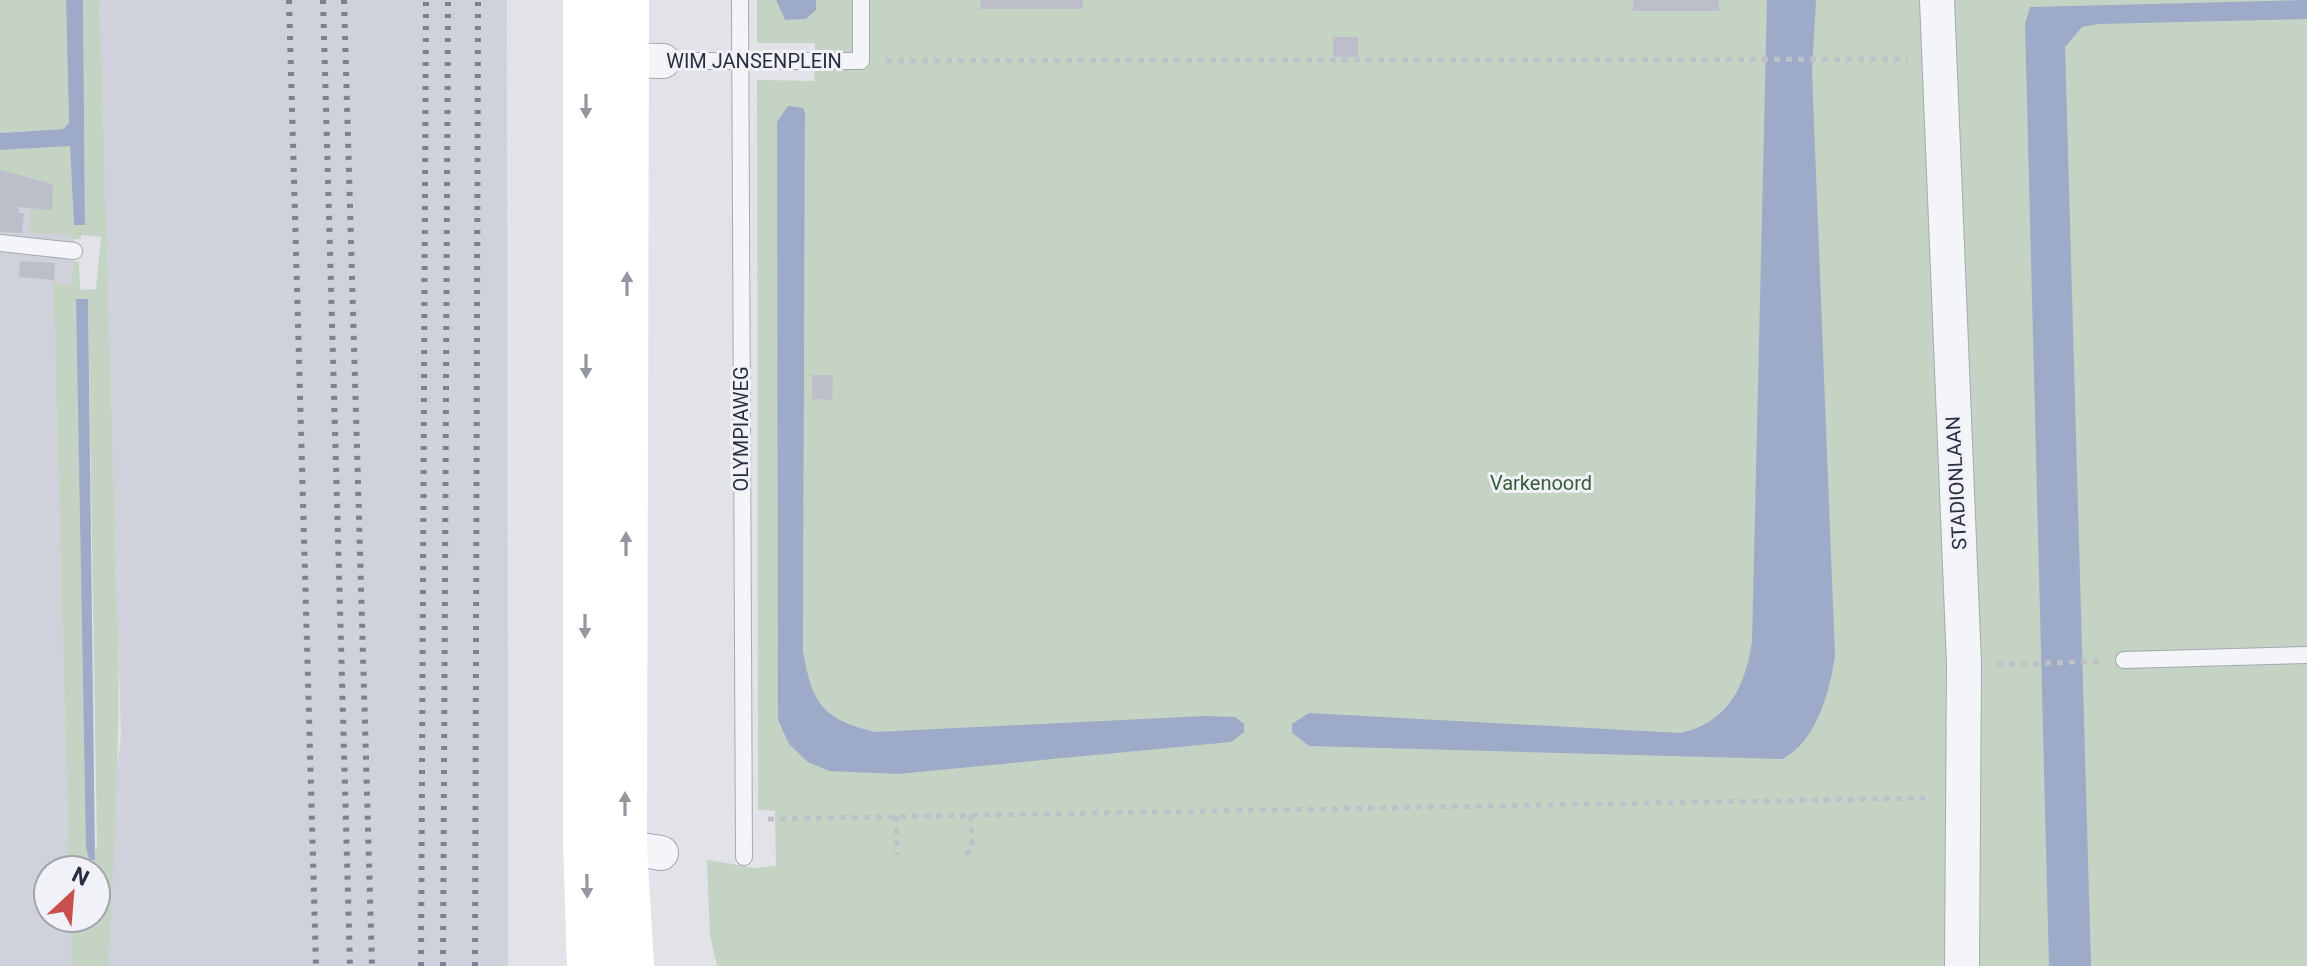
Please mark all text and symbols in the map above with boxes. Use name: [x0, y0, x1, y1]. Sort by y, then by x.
street label: WIM JANSENPLEIN: [666, 49, 842, 73]
one-way arrow: [580, 94, 592, 119]
one-way arrow: [621, 271, 633, 296]
one-way arrow: [580, 354, 592, 379]
street label: OLYMPIAWEG: [729, 366, 753, 492]
street label: STADIONLAAN: [1941, 415, 1971, 551]
park label: Varkenoord: [1490, 471, 1592, 495]
one-way arrow: [620, 531, 632, 556]
one-way arrow: [579, 614, 591, 639]
one-way arrow: [619, 791, 631, 816]
north arrow: [32, 854, 112, 934]
text: N: [68, 862, 93, 891]
one-way arrow: [580, 874, 593, 899]

